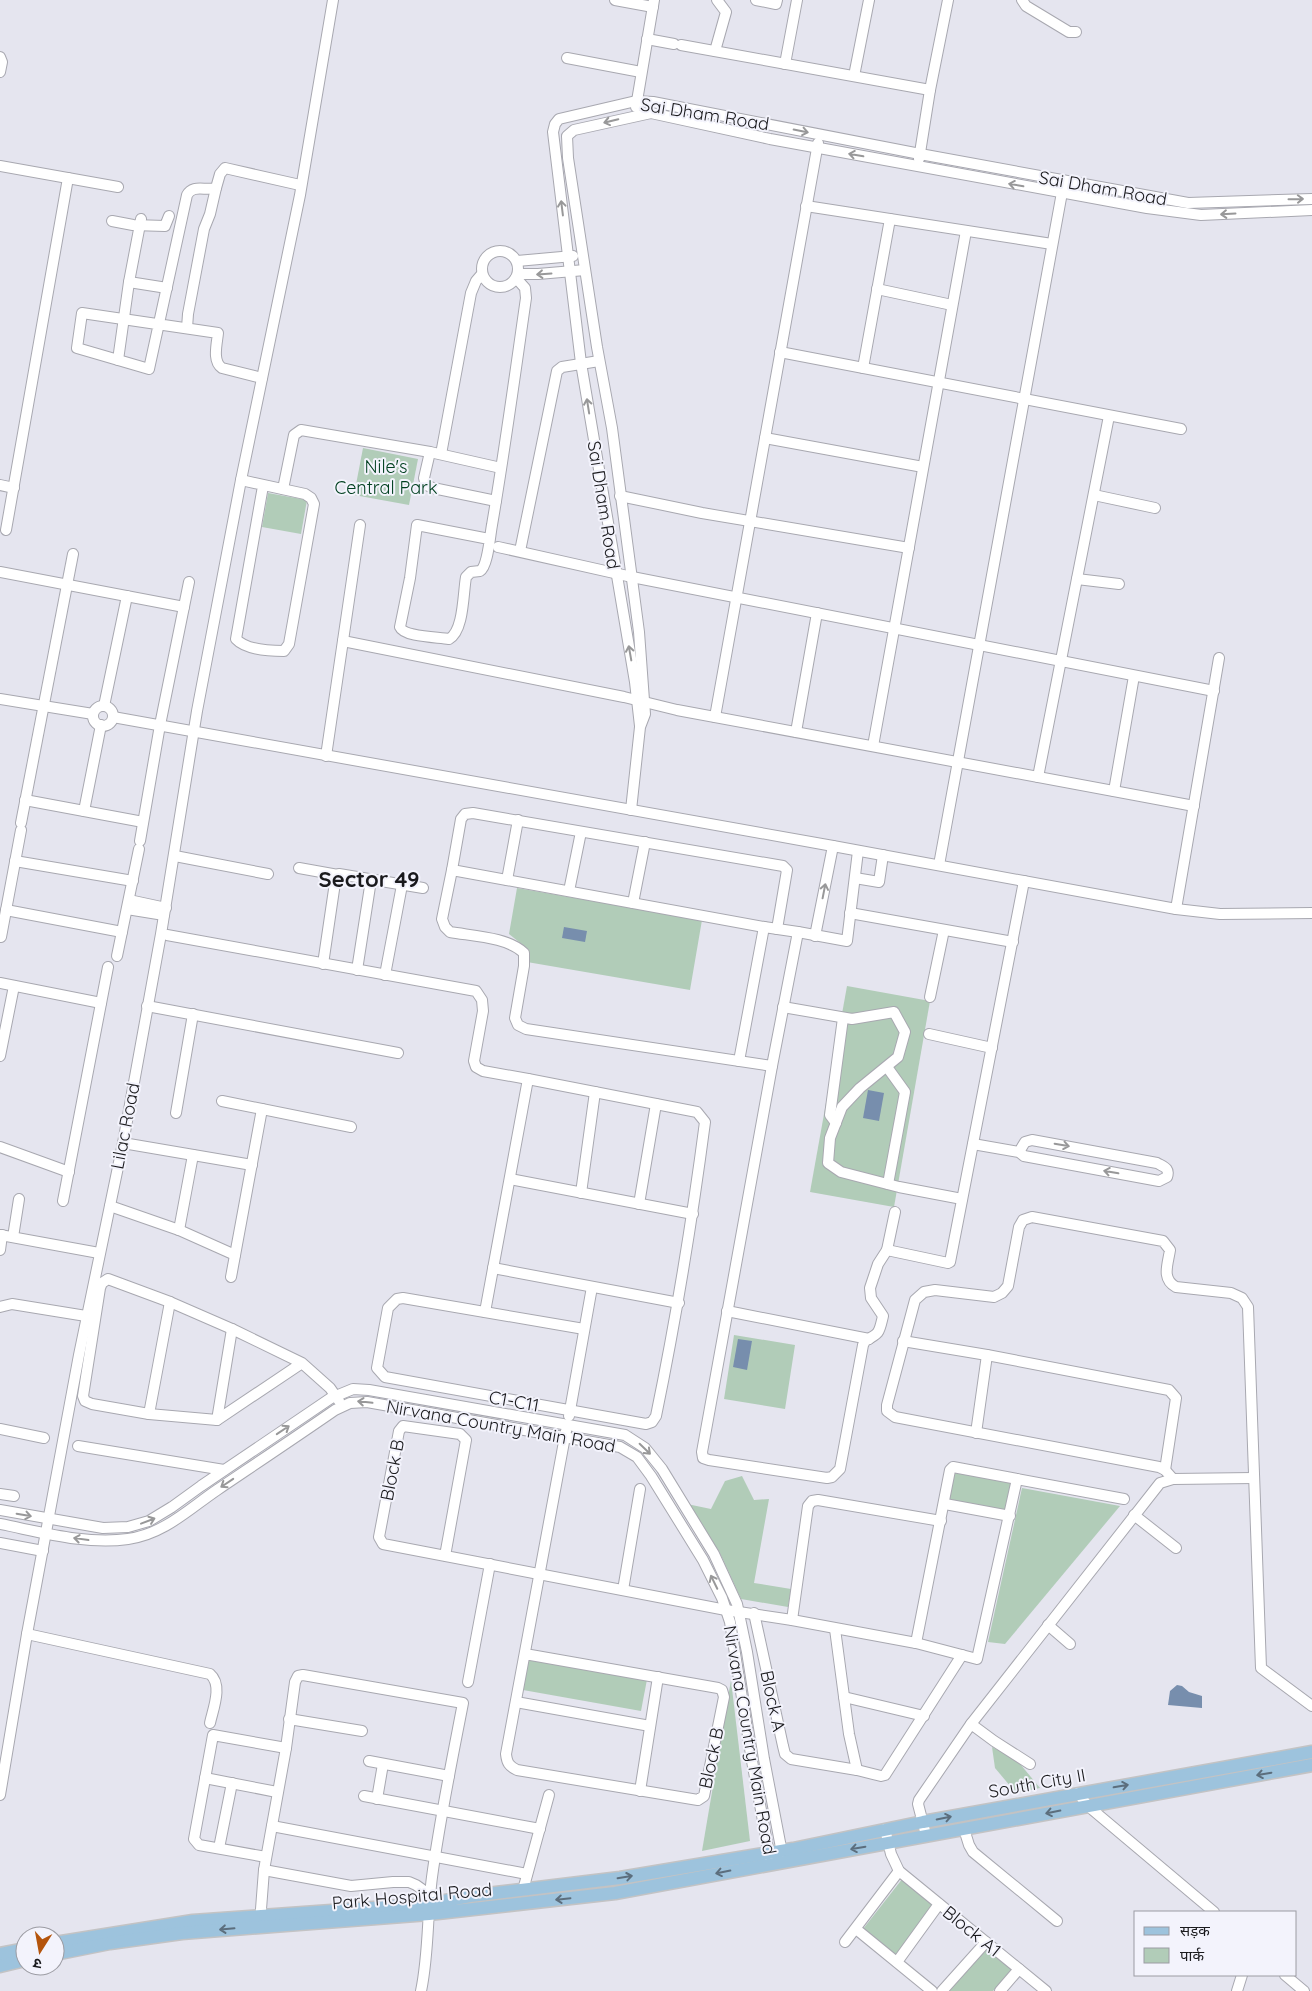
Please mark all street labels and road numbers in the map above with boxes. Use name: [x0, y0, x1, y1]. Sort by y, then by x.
street label: Sai Dham Road: [639, 92, 771, 136]
street label: Sai Dham Road: [1037, 165, 1169, 211]
street label: Sai Dham Road: [582, 439, 626, 571]
street label: Lilac Road: [105, 1081, 145, 1171]
street label: C1-C11: [487, 1385, 541, 1417]
street label: Nirvana Country Main Road: [385, 1394, 617, 1458]
street label: Block B: [375, 1437, 409, 1503]
street label: Nirvana Country Main Road: [718, 1624, 782, 1856]
street label: Block A: [755, 1668, 791, 1734]
street label: Block B: [693, 1725, 729, 1791]
street label: South City II: [987, 1763, 1087, 1803]
street label: Park Hospital Road: [331, 1878, 493, 1914]
street label: Block A1: [938, 1900, 1006, 1962]

